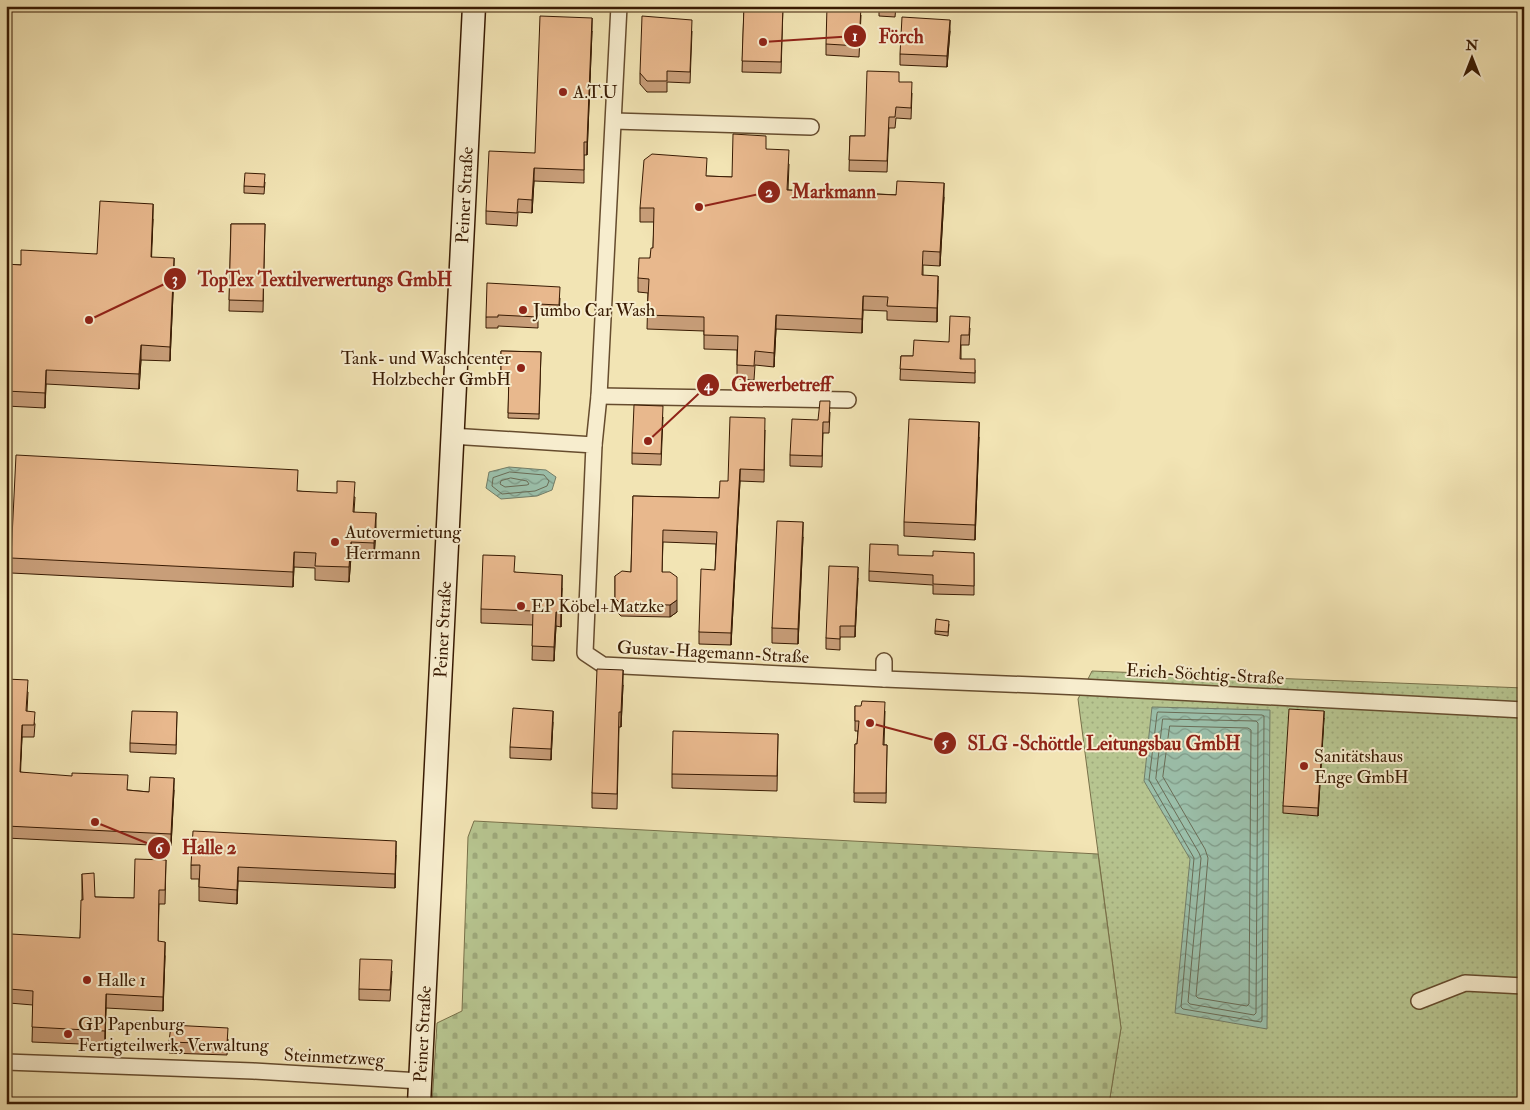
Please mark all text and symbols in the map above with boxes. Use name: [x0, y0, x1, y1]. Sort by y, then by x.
callout: Förch: [843, 19, 933, 53]
text: Förch: [878, 25, 924, 49]
text: 1: [852, 27, 858, 46]
north arrow: [1448, 32, 1498, 82]
text: N: [1465, 37, 1479, 54]
place label: A.T.U: [572, 81, 618, 104]
marker: A.T.U: [557, 86, 569, 98]
street label: Peiner Straße: [451, 146, 479, 244]
callout: Markmann: [757, 175, 886, 209]
text: Markmann: [791, 180, 876, 204]
text: 2: [765, 183, 773, 202]
callout: TopTex Textilverwertungs GmbH: [163, 262, 462, 296]
text: TopTex Textilverwertungs GmbH: [197, 268, 453, 293]
text: 3: [172, 270, 178, 289]
place label: Jumbo Car Wash: [532, 299, 656, 322]
marker: Jumbo Car Wash: [517, 304, 529, 316]
place label: Tank- und Waschcenter Holzbecher GmbH: [341, 347, 511, 391]
marker: Tank- und Waschcenter Holzbecher GmbH: [515, 362, 527, 374]
callout: Gewerbetreff: [696, 368, 840, 402]
text: Gewerbetreff: [731, 373, 834, 397]
text: 4: [703, 376, 713, 395]
place label: Autovermietung Herrmann: [344, 521, 462, 565]
marker: Autovermietung Herrmann: [329, 536, 341, 548]
street label: Peiner Straße: [429, 580, 457, 679]
place label: EP Köbel+Matzke: [531, 595, 665, 618]
marker: EP Köbel+Matzke: [515, 600, 527, 612]
street label: Gustav-Hagemann-Straße: [616, 636, 810, 669]
street label: Erich-Söchtig-Straße: [1125, 659, 1285, 690]
callout: SLG -Schöttle Leitungsbau GmbH: [932, 726, 1250, 760]
text: SLG -Schöttle Leitungsbau GmbH: [967, 732, 1241, 757]
text: 5: [942, 734, 949, 753]
place label: Sanitätshaus Enge GmbH: [1314, 745, 1409, 789]
marker: Sanitätshaus Enge GmbH: [1298, 760, 1310, 772]
callout: Halle 2: [146, 831, 246, 865]
text: Halle 2: [182, 836, 237, 860]
text: 6: [155, 839, 164, 858]
place label: Halle 1: [97, 969, 146, 992]
marker: Halle 1: [81, 974, 93, 986]
street label: Peiner Straße: [409, 985, 437, 1083]
place label: GP Papenburg Fertigteilwerk, Verwaltung: [78, 1013, 270, 1057]
marker: GP Papenburg Fertigteilwerk, Verwaltung: [62, 1028, 74, 1040]
street label: Steinmetzweg: [283, 1043, 386, 1072]

